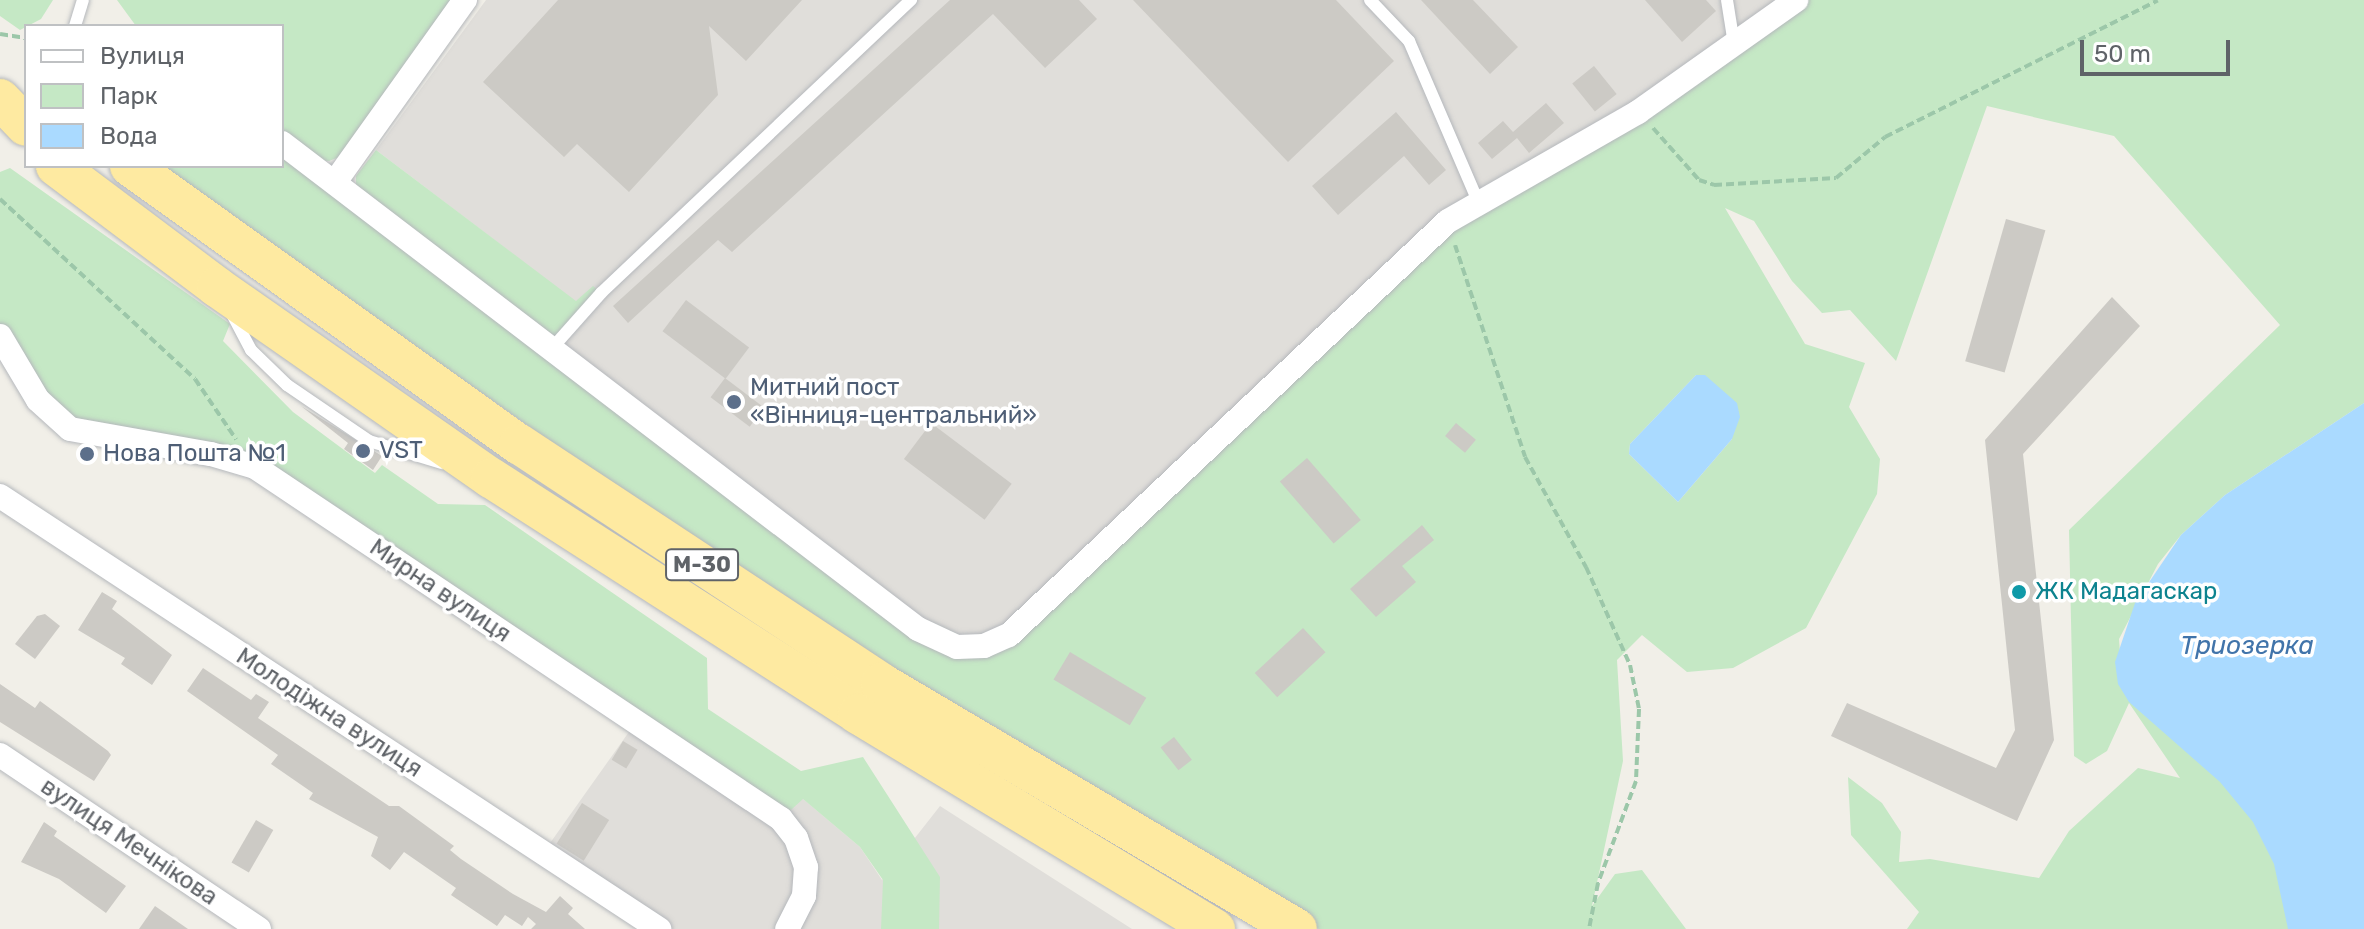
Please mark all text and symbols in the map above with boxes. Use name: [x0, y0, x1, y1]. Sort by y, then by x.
legend: [24, 24, 284, 168]
scale bar: [2084, 24, 2234, 74]
text: 50 m: [2094, 40, 2151, 68]
text: Вулиця: [100, 42, 185, 70]
text: Парк: [100, 82, 158, 110]
text: Вода: [100, 122, 157, 150]
place label: Митний пост «Вінниця-центральний»: [750, 374, 1037, 430]
marker: Митний пост «Вінниця-центральний»: [725, 393, 743, 411]
place label: VST: [379, 437, 423, 465]
place label: Нова Пошта №1: [103, 440, 286, 468]
marker: VST: [354, 442, 372, 460]
marker: Нова Пошта №1: [78, 445, 96, 463]
street label: Мирна вулиця: [364, 533, 516, 649]
road number: М-30: [664, 547, 740, 583]
place label: ЖК Мадагаскар: [2035, 578, 2217, 606]
marker: ЖК Мадагаскар: [2010, 583, 2028, 601]
water label: Триозерка: [2180, 630, 2314, 662]
street label: Молодіжна вулиця: [231, 642, 427, 784]
street label: вулиця Мечнікова: [35, 772, 223, 912]

